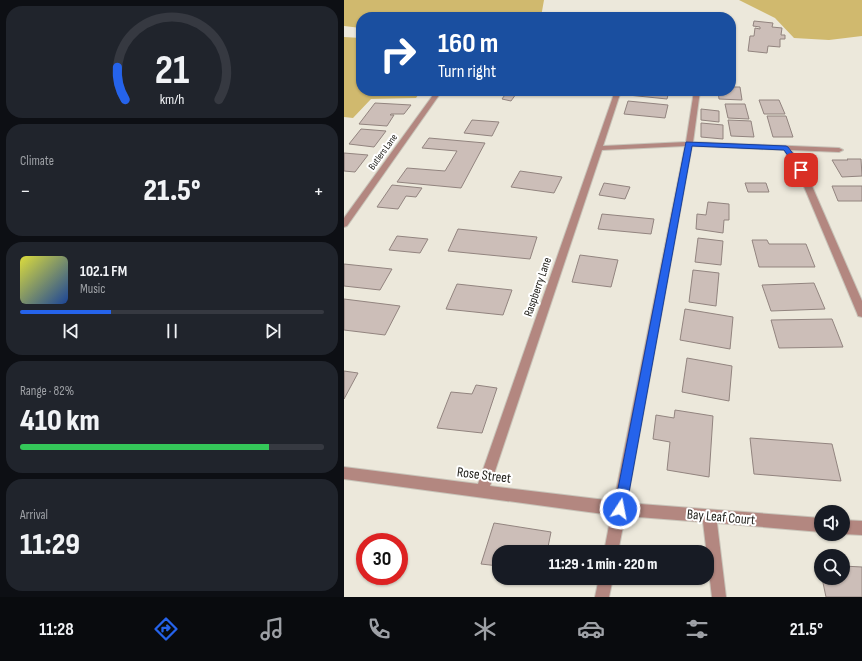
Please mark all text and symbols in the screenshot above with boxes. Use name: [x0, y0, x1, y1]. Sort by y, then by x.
text: 160 m: [438, 27, 498, 60]
icon: right: [372, 28, 424, 80]
text: 21: [155, 46, 189, 95]
text: Turn right: [438, 61, 496, 82]
text: km/h: [160, 91, 184, 108]
street label: Butlers Lane: [366, 132, 400, 172]
text: Climate: [20, 153, 54, 169]
pin: [784, 153, 818, 187]
icon: arrive: [790, 159, 812, 181]
text: 21.5°: [143, 173, 201, 209]
text: −: [20, 178, 31, 205]
text: +: [313, 178, 324, 205]
street label: Raspberry Lane: [521, 255, 555, 319]
text: 102.1 FM: [80, 262, 127, 281]
text: Music: [80, 281, 105, 297]
icon: previous: [60, 320, 82, 342]
icon: pause: [161, 320, 183, 342]
icon: next: [262, 320, 284, 342]
text: Range · 82%: [20, 383, 74, 399]
text: 410 km: [20, 403, 100, 439]
street label: Rose Street: [456, 463, 512, 487]
position arrow: [599, 488, 641, 530]
map controls: [814, 505, 850, 585]
button: sound: [814, 505, 850, 541]
street label: Bay Leaf Court: [686, 506, 756, 528]
text: Arrival: [20, 507, 48, 523]
text: 11:29: [20, 527, 80, 563]
speed limit sign: 30: [356, 533, 408, 585]
button: search: [814, 549, 850, 585]
text: 11:29 · 1 min · 220 m: [549, 555, 657, 574]
icon: directions: [152, 615, 180, 643]
icon: music: [258, 615, 286, 643]
icon: phone: [365, 615, 393, 643]
icon: climate: [471, 615, 499, 643]
icon: car: [577, 615, 605, 643]
icon: filters: [683, 615, 711, 643]
text: 11:28: [39, 619, 74, 640]
text: 21.5°: [790, 619, 823, 640]

